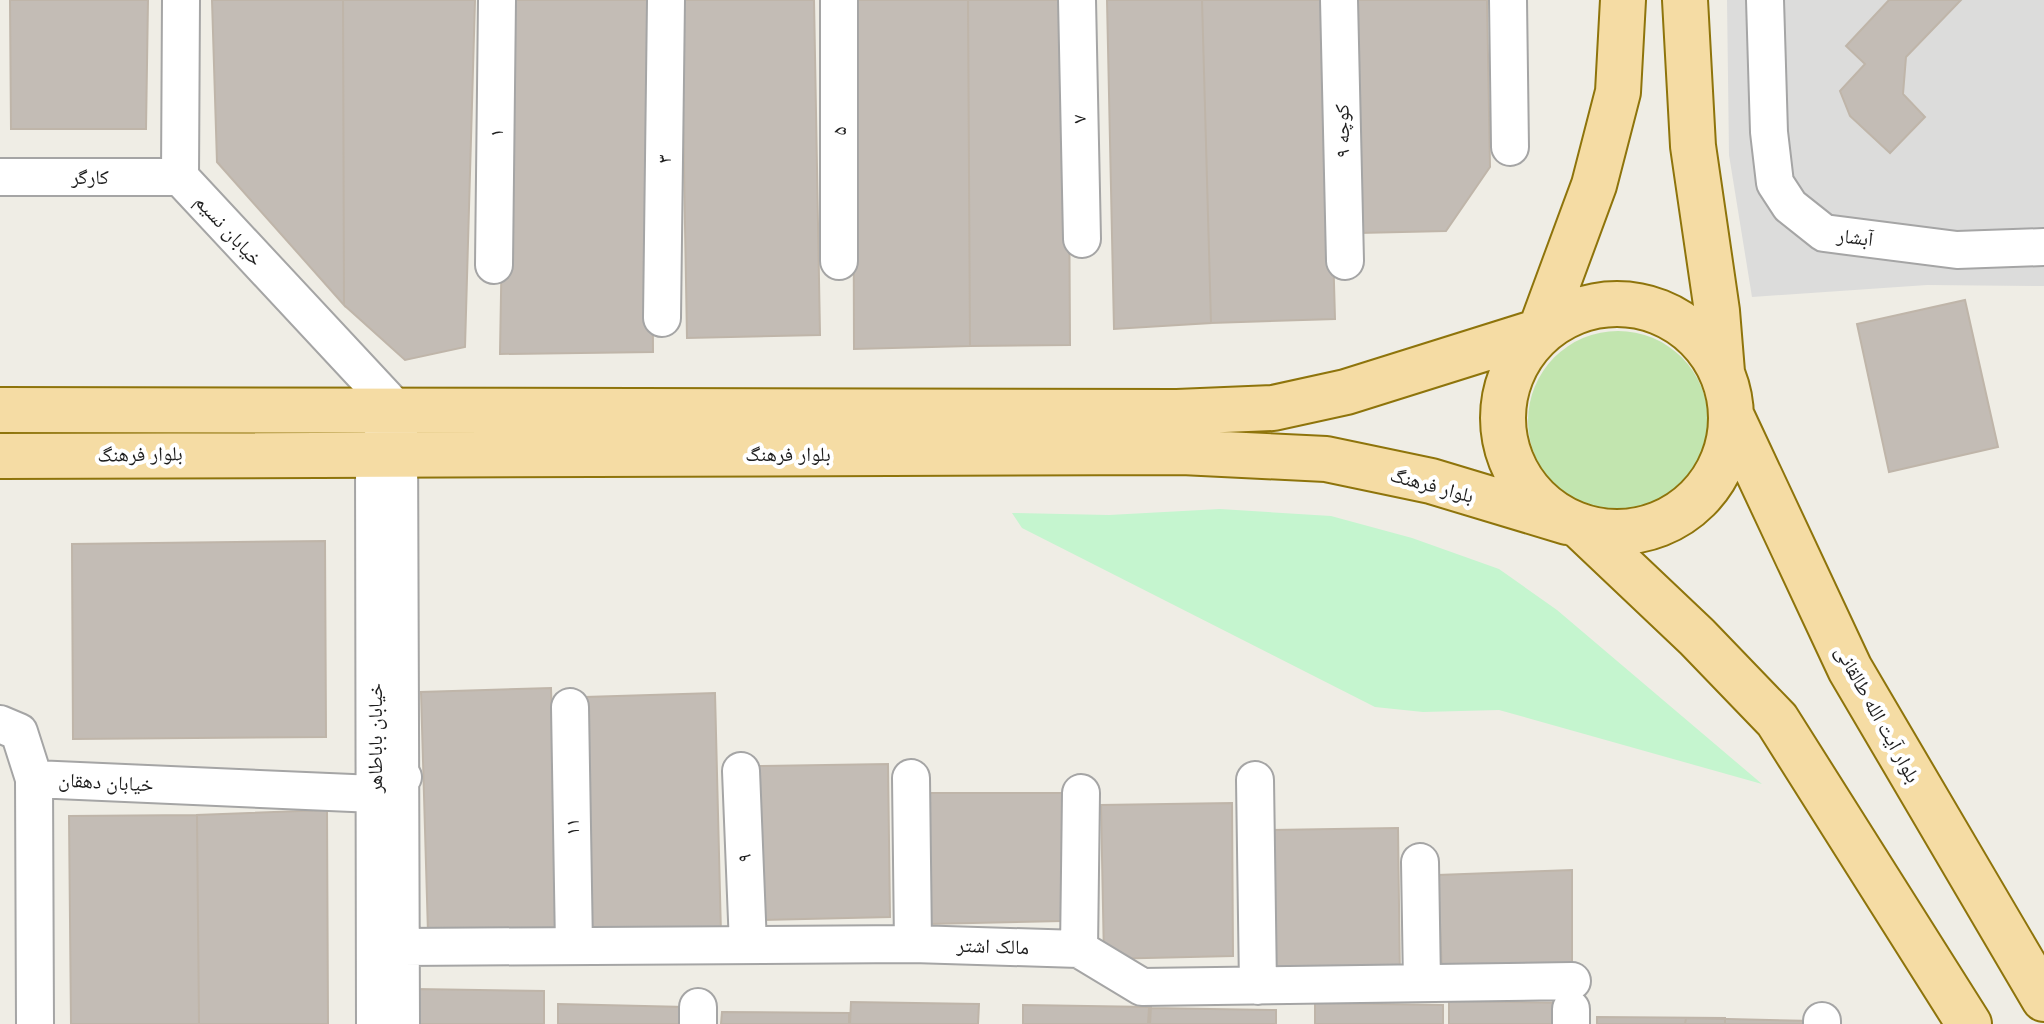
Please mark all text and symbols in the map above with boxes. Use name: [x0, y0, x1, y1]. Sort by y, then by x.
street label: کوچه ۹: [1328, 104, 1355, 158]
street label: ۷: [1065, 114, 1092, 124]
street label: ۵: [825, 126, 852, 135]
street label: ۱: [482, 128, 509, 138]
street label: ۳: [650, 154, 677, 164]
street label: کارگر: [70, 163, 109, 190]
street label: خیابان نسیم: [188, 188, 270, 272]
street label: آبشار: [1834, 221, 1876, 252]
street label: بلوار فرهنگ: [97, 439, 183, 468]
street label: بلوار فرهنگ: [745, 440, 831, 467]
street label: بلوار فرهنگ: [1387, 460, 1477, 509]
street label: بلوار آیت الله طالقانی: [1829, 640, 1927, 787]
street label: خیابان باباطاهر: [361, 683, 388, 794]
street label: خیابان دهقان: [58, 766, 155, 797]
street label: ۱۱: [558, 818, 585, 836]
street label: ۹: [730, 853, 757, 863]
street label: مالک اشتر: [955, 931, 1030, 960]

